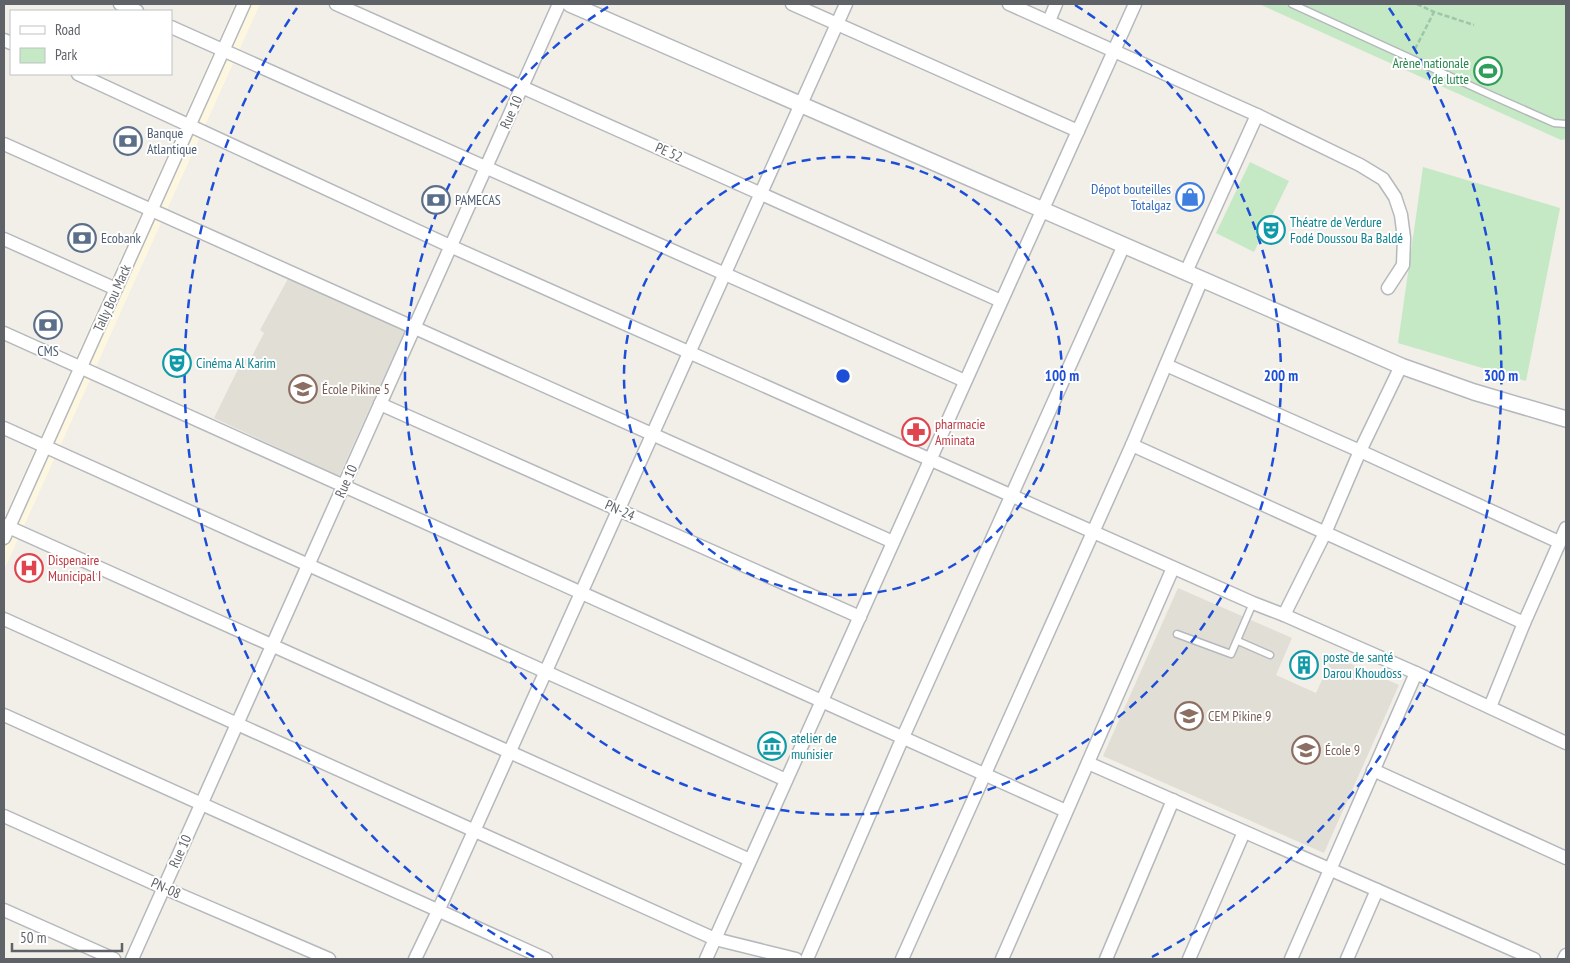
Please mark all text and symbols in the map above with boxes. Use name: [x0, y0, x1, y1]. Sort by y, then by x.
legend: [10, 10, 172, 75]
text: Road: [55, 20, 81, 39]
text: Park: [55, 45, 77, 64]
place label: Arène nationale de lutte: [1392, 54, 1469, 88]
sports icon: Arène nationale de lutte: [1473, 56, 1503, 86]
street label: Rue 10: [496, 93, 526, 131]
place label: Banque Atlantique: [147, 124, 197, 158]
bank icon: Banque Atlantique: [113, 126, 143, 156]
street label: PE 52: [653, 138, 685, 166]
place label: Dépot bouteilles Totalgaz: [1091, 180, 1171, 214]
shop icon: Dépot bouteilles Totalgaz: [1175, 182, 1205, 212]
bank icon: PAMECAS: [421, 185, 451, 215]
place label: PAMECAS: [455, 191, 501, 209]
place label: Théatre de Verdure Fodé Doussou Ba Baldé: [1290, 213, 1403, 247]
theatre icon: Théatre de Verdure Fodé Doussou Ba Baldé: [1256, 215, 1286, 245]
bank icon: Ecobank: [67, 223, 97, 253]
place label: Ecobank: [101, 229, 142, 247]
street label: Tally Bou Mack: [89, 261, 135, 334]
bank icon: CMS: [33, 310, 63, 340]
place label: CMS: [37, 342, 59, 360]
theatre icon: Cinéma Al Karim: [162, 348, 192, 378]
place label: Cinéma Al Karim: [196, 354, 276, 372]
text: 100 m: [1045, 366, 1079, 385]
text: 200 m: [1264, 366, 1298, 385]
text: 300 m: [1484, 366, 1518, 385]
centre of rings: [834, 367, 852, 385]
school or university icon: École Pikine 5: [288, 374, 318, 404]
place label: École Pikine 5: [322, 380, 390, 398]
place label: pharmacie Aminata: [935, 415, 985, 449]
pharmacy icon: pharmacie Aminata: [901, 417, 931, 447]
street label: Rue 10: [331, 462, 361, 500]
street label: PN-24: [602, 496, 638, 525]
place label: Dispenaire Municipal I: [48, 551, 101, 585]
hospital icon: Dispenaire Municipal I: [14, 553, 44, 583]
place label: poste de santé Darou Khoudoss: [1323, 648, 1402, 682]
building icon: poste de santé Darou Khoudoss: [1289, 650, 1319, 680]
school or university icon: CEM Pikine 9: [1174, 701, 1204, 731]
place label: CEM Pikine 9: [1208, 707, 1271, 725]
place label: atelier de munisier: [791, 729, 837, 763]
museum icon: atelier de munisier: [757, 731, 787, 761]
school or university icon: École 9: [1291, 735, 1321, 765]
place label: École 9: [1325, 741, 1360, 759]
street label: Rue 10: [165, 832, 195, 870]
street label: PN-08: [148, 874, 184, 902]
scale bar: [12, 920, 122, 952]
text: 50 m: [20, 928, 46, 947]

